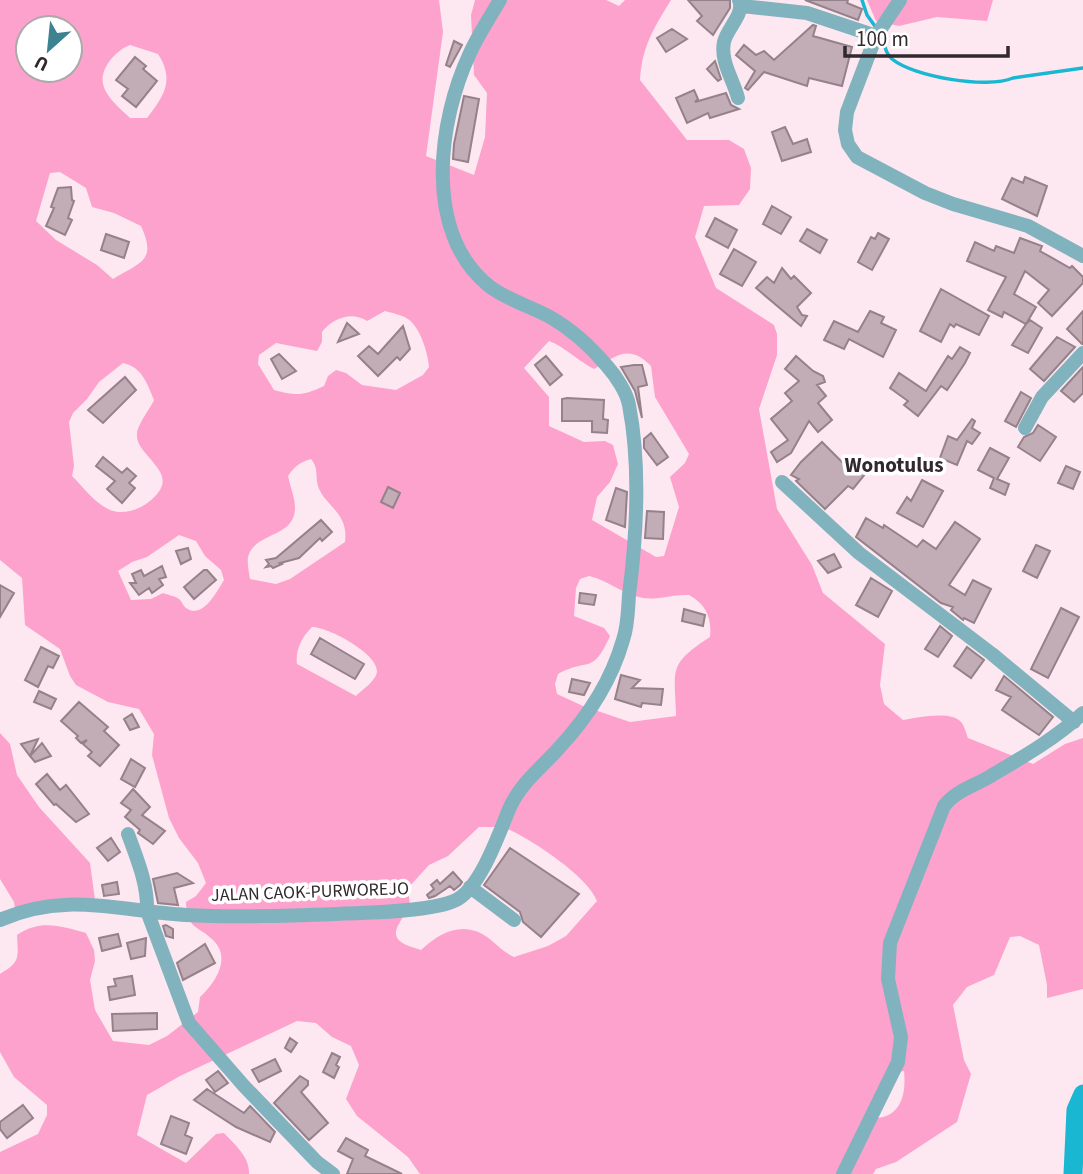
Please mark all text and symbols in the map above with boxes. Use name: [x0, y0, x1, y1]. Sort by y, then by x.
north arrow: [14, 14, 84, 84]
scale bar: [845, 14, 1008, 58]
text: 100 m: [856, 24, 909, 54]
text: U: [30, 48, 54, 78]
district label: Wonotulus: [844, 450, 944, 480]
street label: JALAN CAOK-PURWOREJO: [211, 876, 409, 908]

